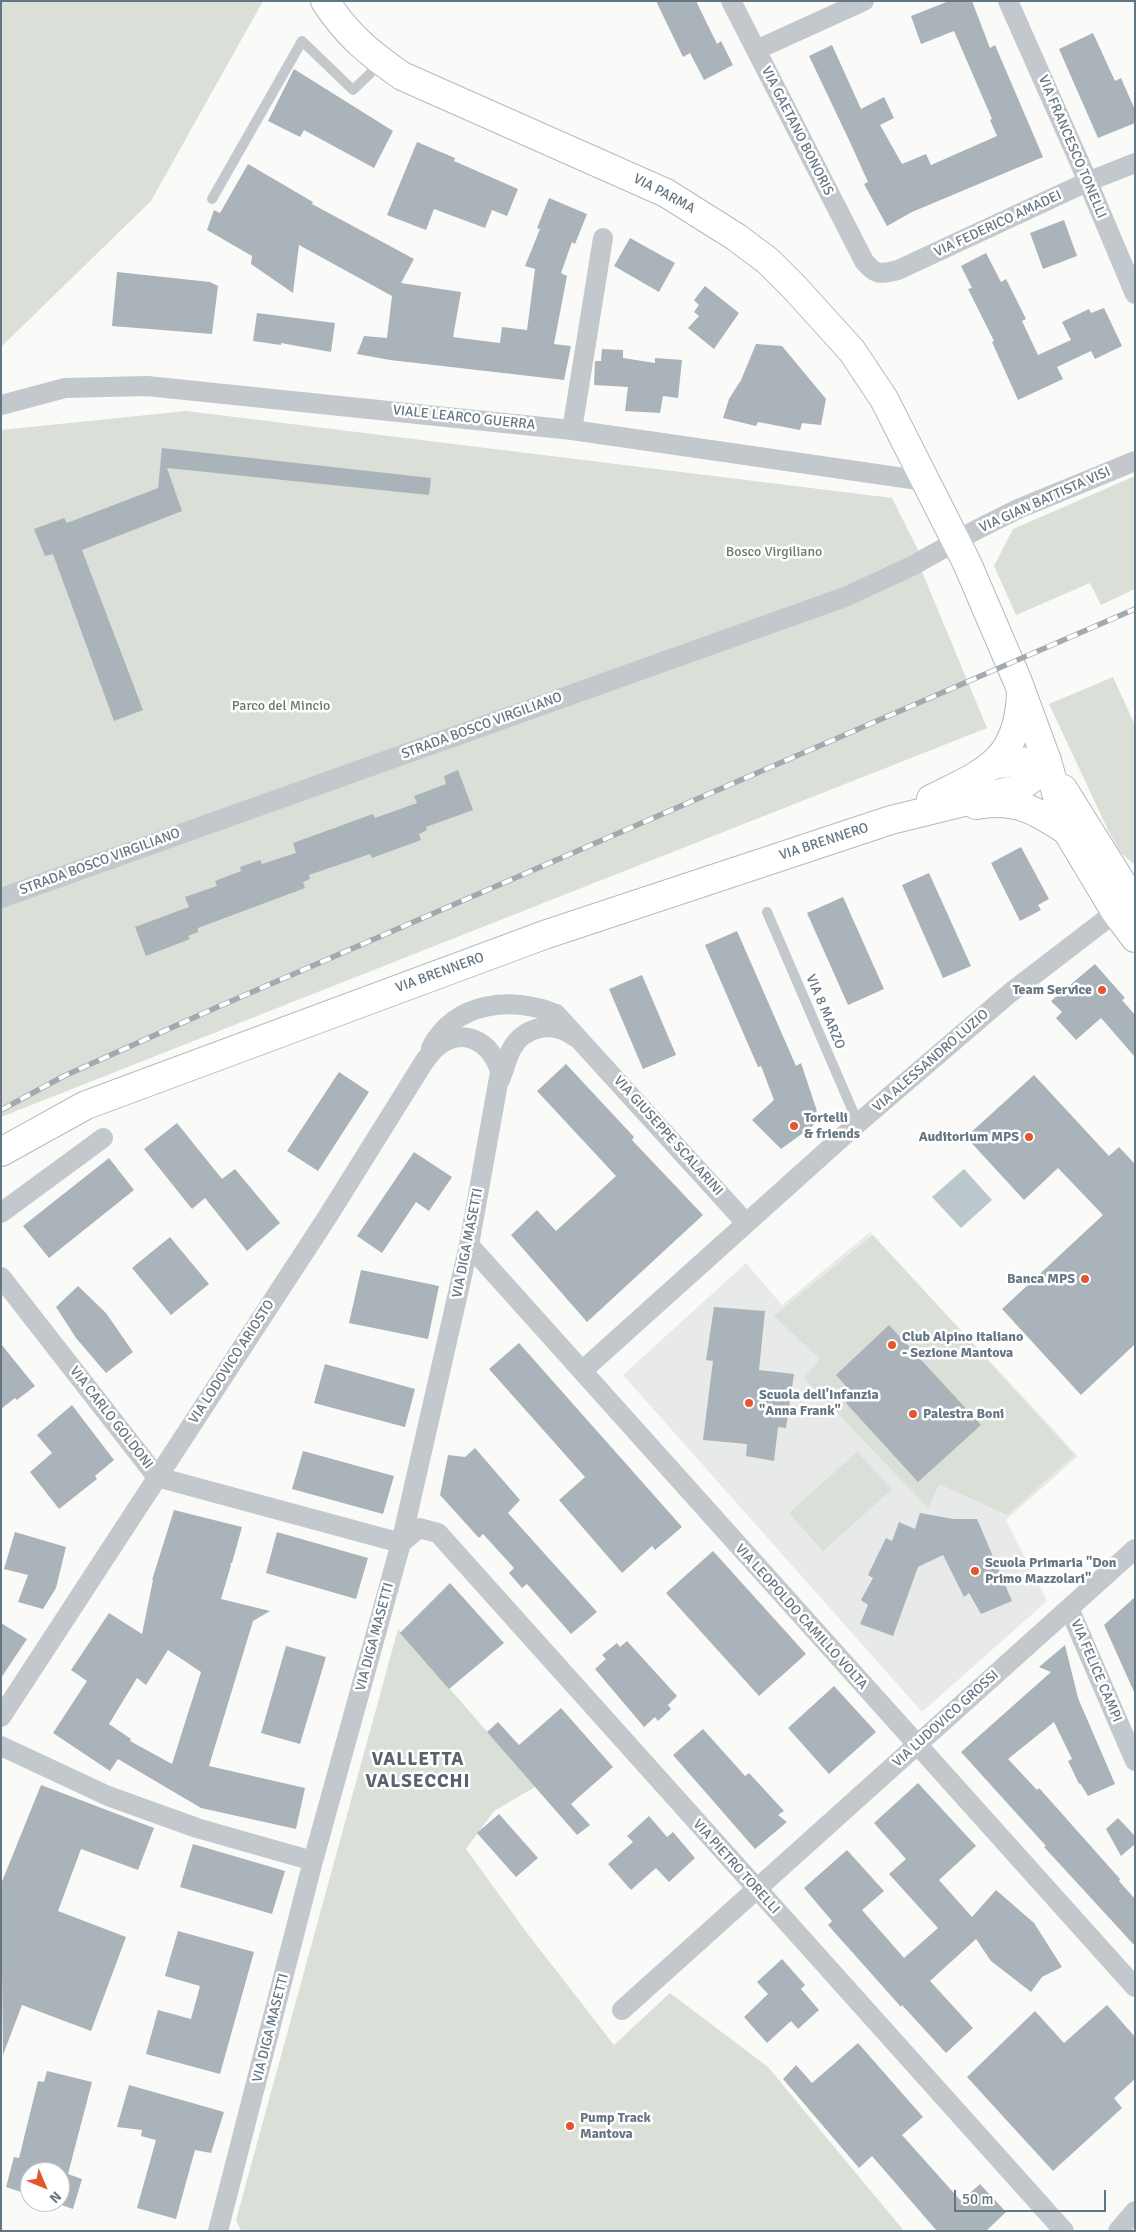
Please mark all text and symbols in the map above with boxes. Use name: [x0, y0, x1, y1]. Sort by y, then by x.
street label: VIA GAETANO BONORIS: [757, 64, 837, 198]
street label: VIA FRANCESCO TONELLI: [1034, 73, 1110, 221]
street label: VIA PARMA: [630, 171, 698, 217]
street label: VIA FEDERICO AMADEI: [932, 187, 1064, 261]
street label: VIALE LEARCO GUERRA: [392, 402, 536, 434]
street label: VIA GIAN BATTISTA VISI: [977, 464, 1113, 536]
park label: Bosco Virgiliano: [726, 544, 822, 560]
street label: STRADA BOSCO VIRGILIANO: [399, 689, 565, 763]
park label: Parco del Mincio: [232, 698, 330, 714]
street label: VIA BRENNERO: [777, 820, 871, 864]
street label: STRADA BOSCO VIRGILIANO: [17, 825, 183, 899]
street label: VIA BRENNERO: [393, 949, 487, 997]
street label: VIA 8 MARZO: [802, 972, 848, 1052]
place label: Team Service: [1013, 982, 1092, 998]
marker: Team Service: [1096, 984, 1108, 996]
street label: VIA ALESSANDRO LUZIO: [870, 1006, 992, 1116]
street label: VIA GIUSEPPE SCALARINI: [610, 1073, 726, 1199]
place label: Tortelli & friends: [804, 1110, 860, 1142]
marker: Tortelli & friends: [788, 1120, 800, 1132]
place label: Auditorium MPS: [919, 1129, 1019, 1145]
marker: Auditorium MPS: [1023, 1131, 1035, 1143]
street label: VIA DIGA MASETTI: [449, 1187, 487, 1299]
place label: Banca MPS: [1007, 1271, 1075, 1287]
marker: Banca MPS: [1079, 1273, 1091, 1285]
street label: VIA LODOVICO ARIOSTO: [186, 1297, 278, 1427]
place label: Club Alpino Italiano - Sezione Mantova: [902, 1329, 1023, 1361]
marker: Club Alpino Italiano - Sezione Mantova: [886, 1339, 898, 1351]
street label: VIA CARLO GOLDONI: [66, 1363, 156, 1473]
place label: Scuola dell'Infanzia "Anna Frank": [759, 1387, 879, 1420]
marker: Scuola dell'Infanzia "Anna Frank": [743, 1397, 755, 1409]
place label: Palestra Boni: [923, 1406, 1004, 1422]
marker: Palestra Boni: [907, 1408, 919, 1420]
street label: VIA LEOPOLDO CAMILLO VOLTA: [731, 1541, 871, 1693]
place label: Scuola Primaria "Don Primo Mazzolari": [985, 1555, 1116, 1588]
marker: Scuola Primaria "Don Primo Mazzolari": [969, 1565, 981, 1577]
street label: VIA DIGA MASETTI: [352, 1581, 398, 1693]
street label: VIA FELICE CAMPI: [1067, 1617, 1125, 1725]
street label: VIA LUDOVICO GROSSI: [889, 1667, 1003, 1771]
district label: VALLETTA VALSECCHI: [364, 1749, 472, 1793]
street label: VIA PIETRO TORELLI: [689, 1816, 783, 1918]
street label: VIA DIGA MASETTI: [249, 1972, 293, 2084]
place label: Pump Track Mantova: [580, 2110, 651, 2142]
marker: Pump Track Mantova: [564, 2120, 576, 2132]
north arrow: [20, 2162, 70, 2212]
scale bar: [956, 2180, 1108, 2212]
text: N: [46, 2188, 65, 2207]
text: 50 m: [962, 2190, 993, 2208]

